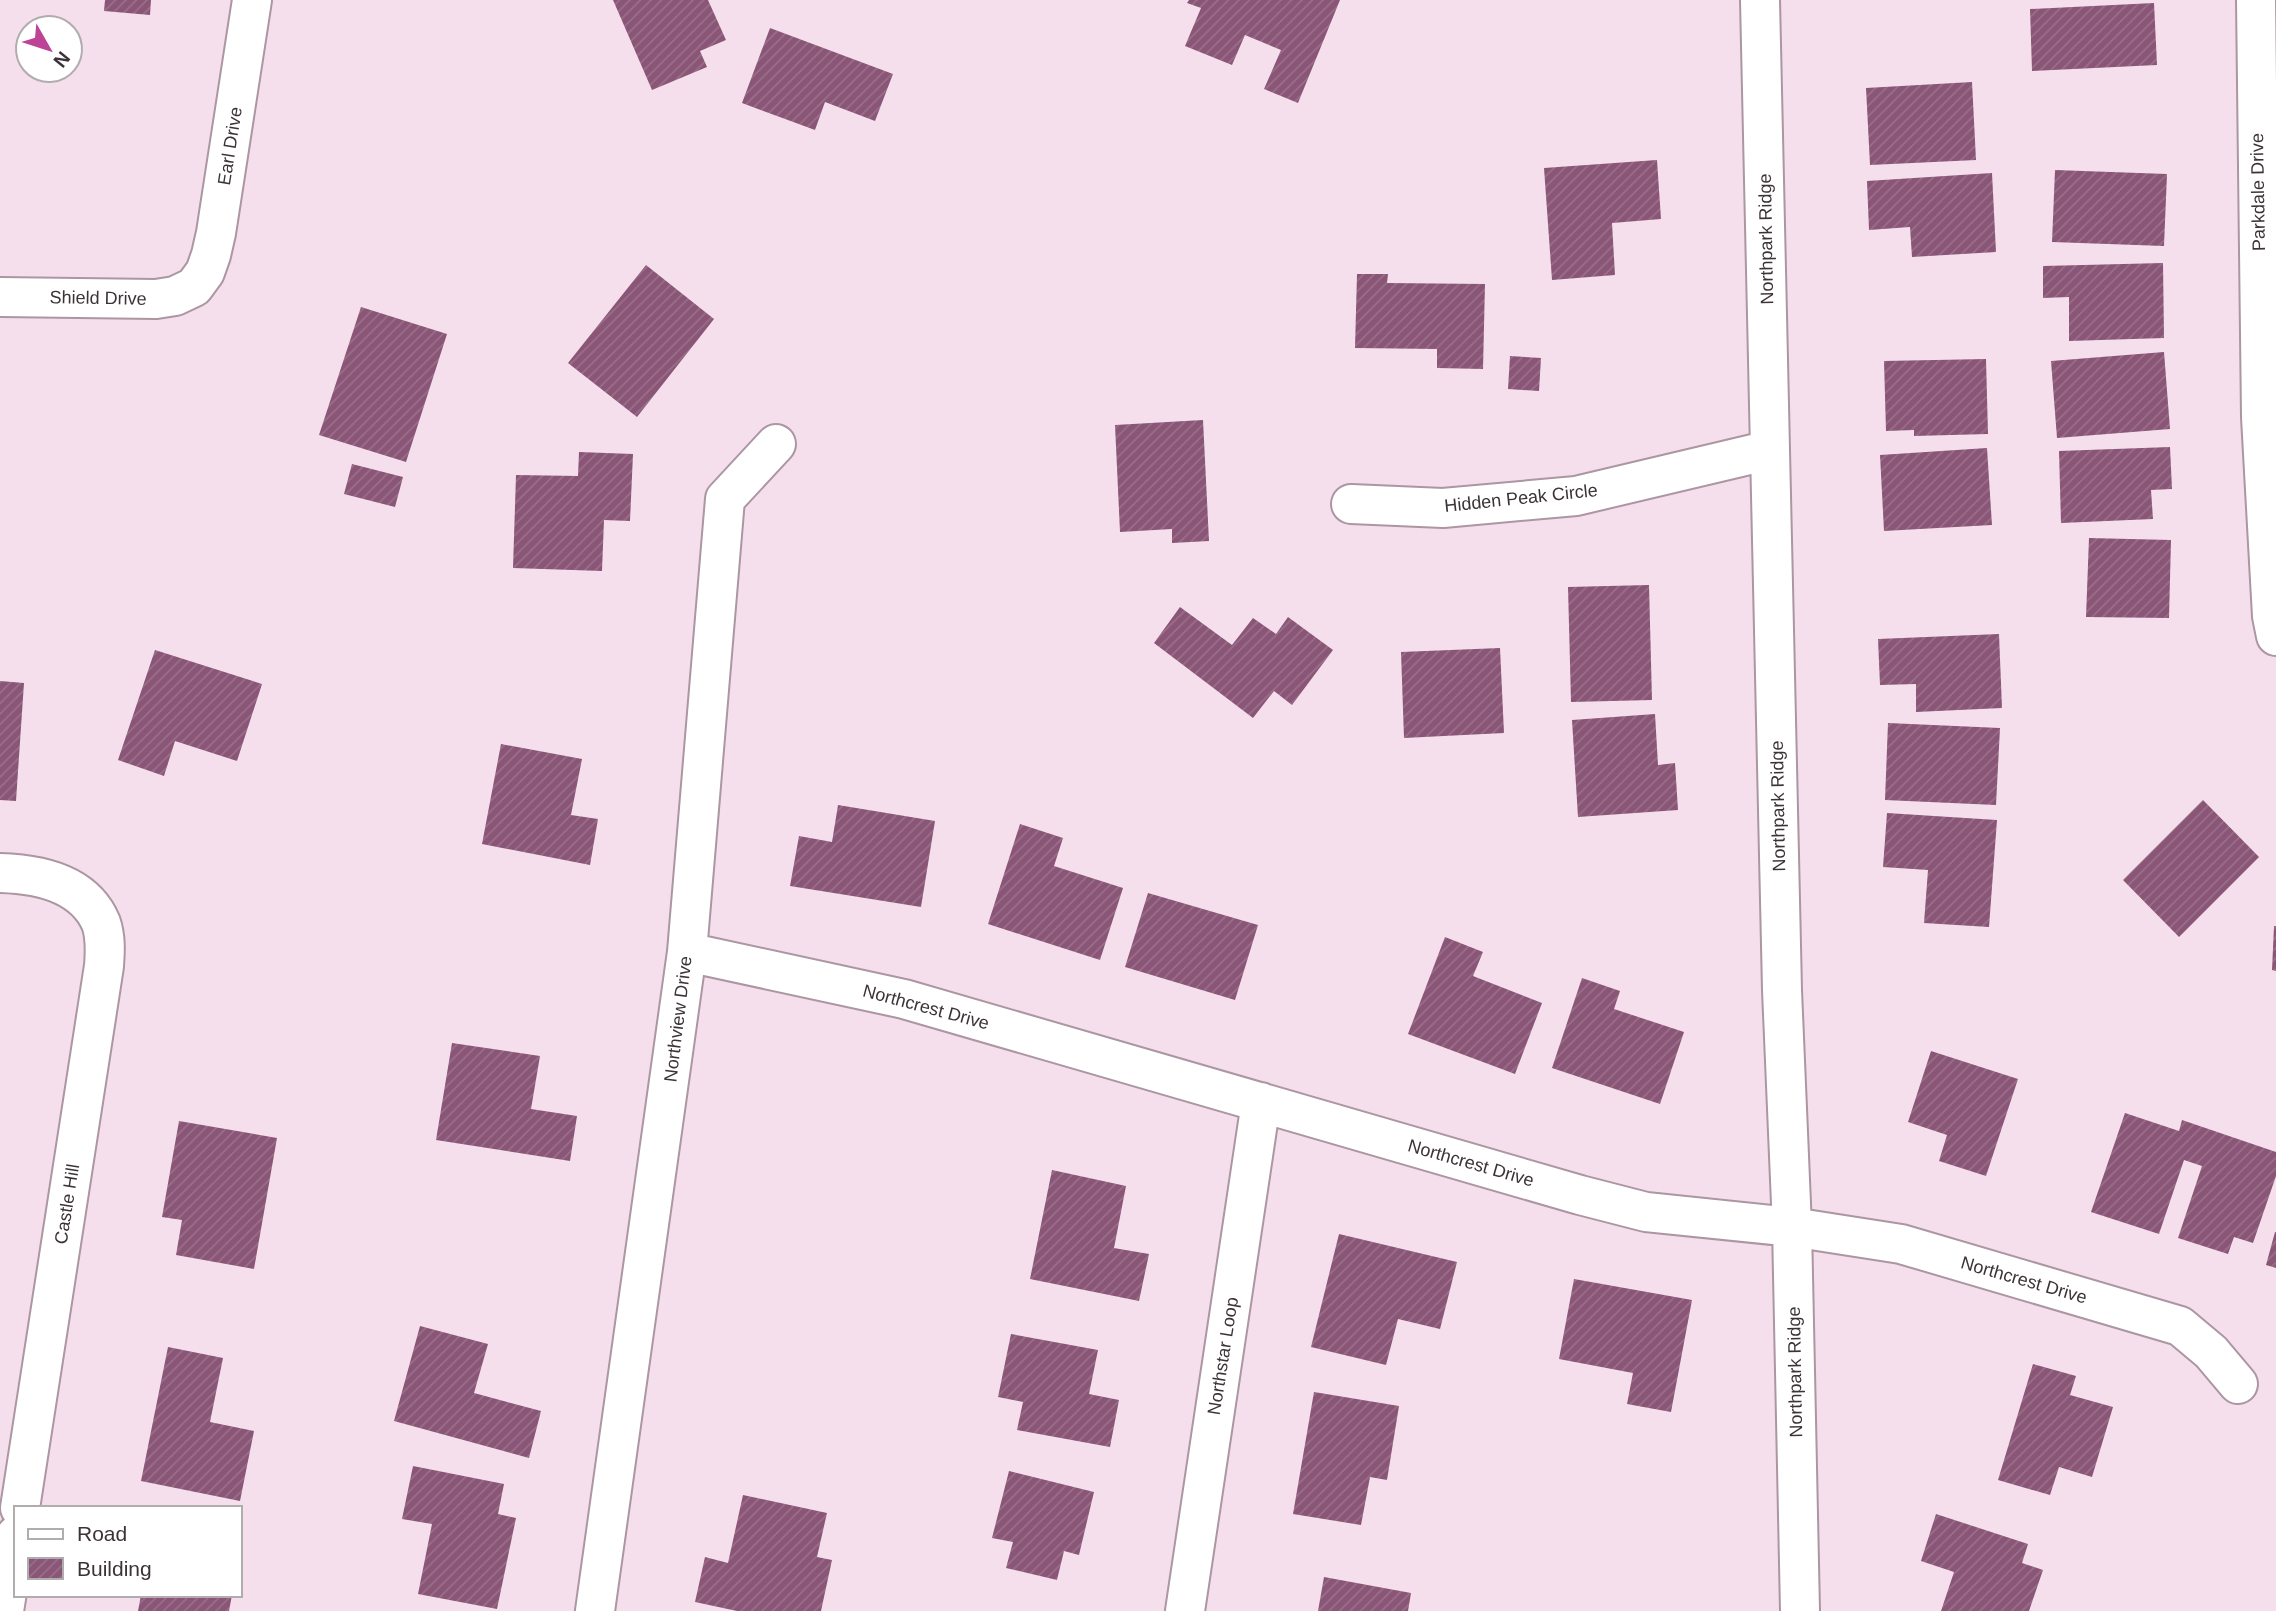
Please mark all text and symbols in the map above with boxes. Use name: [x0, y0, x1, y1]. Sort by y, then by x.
north arrow: [14, 14, 84, 84]
text: N: [49, 47, 74, 71]
street label: Earl Drive: [214, 105, 246, 187]
street label: Parkdale Drive: [2247, 133, 2269, 251]
street label: Northpark Ridge: [1755, 173, 1777, 305]
street label: Shield Drive: [49, 287, 147, 309]
street label: Hidden Peak Circle: [1443, 480, 1599, 516]
street label: Northpark Ridge: [1767, 740, 1789, 872]
street label: Northview Drive: [660, 955, 696, 1083]
street label: Northcrest Drive: [861, 981, 991, 1033]
street label: Northcrest Drive: [1406, 1135, 1536, 1191]
street label: Castle Hill: [51, 1162, 83, 1246]
street label: Northcrest Drive: [1959, 1252, 2089, 1308]
street label: Northstar Loop: [1204, 1296, 1242, 1416]
street label: Northpark Ridge: [1784, 1306, 1806, 1438]
legend: [14, 1506, 242, 1597]
text: Road: [77, 1522, 127, 1545]
text: Building: [77, 1557, 152, 1580]

